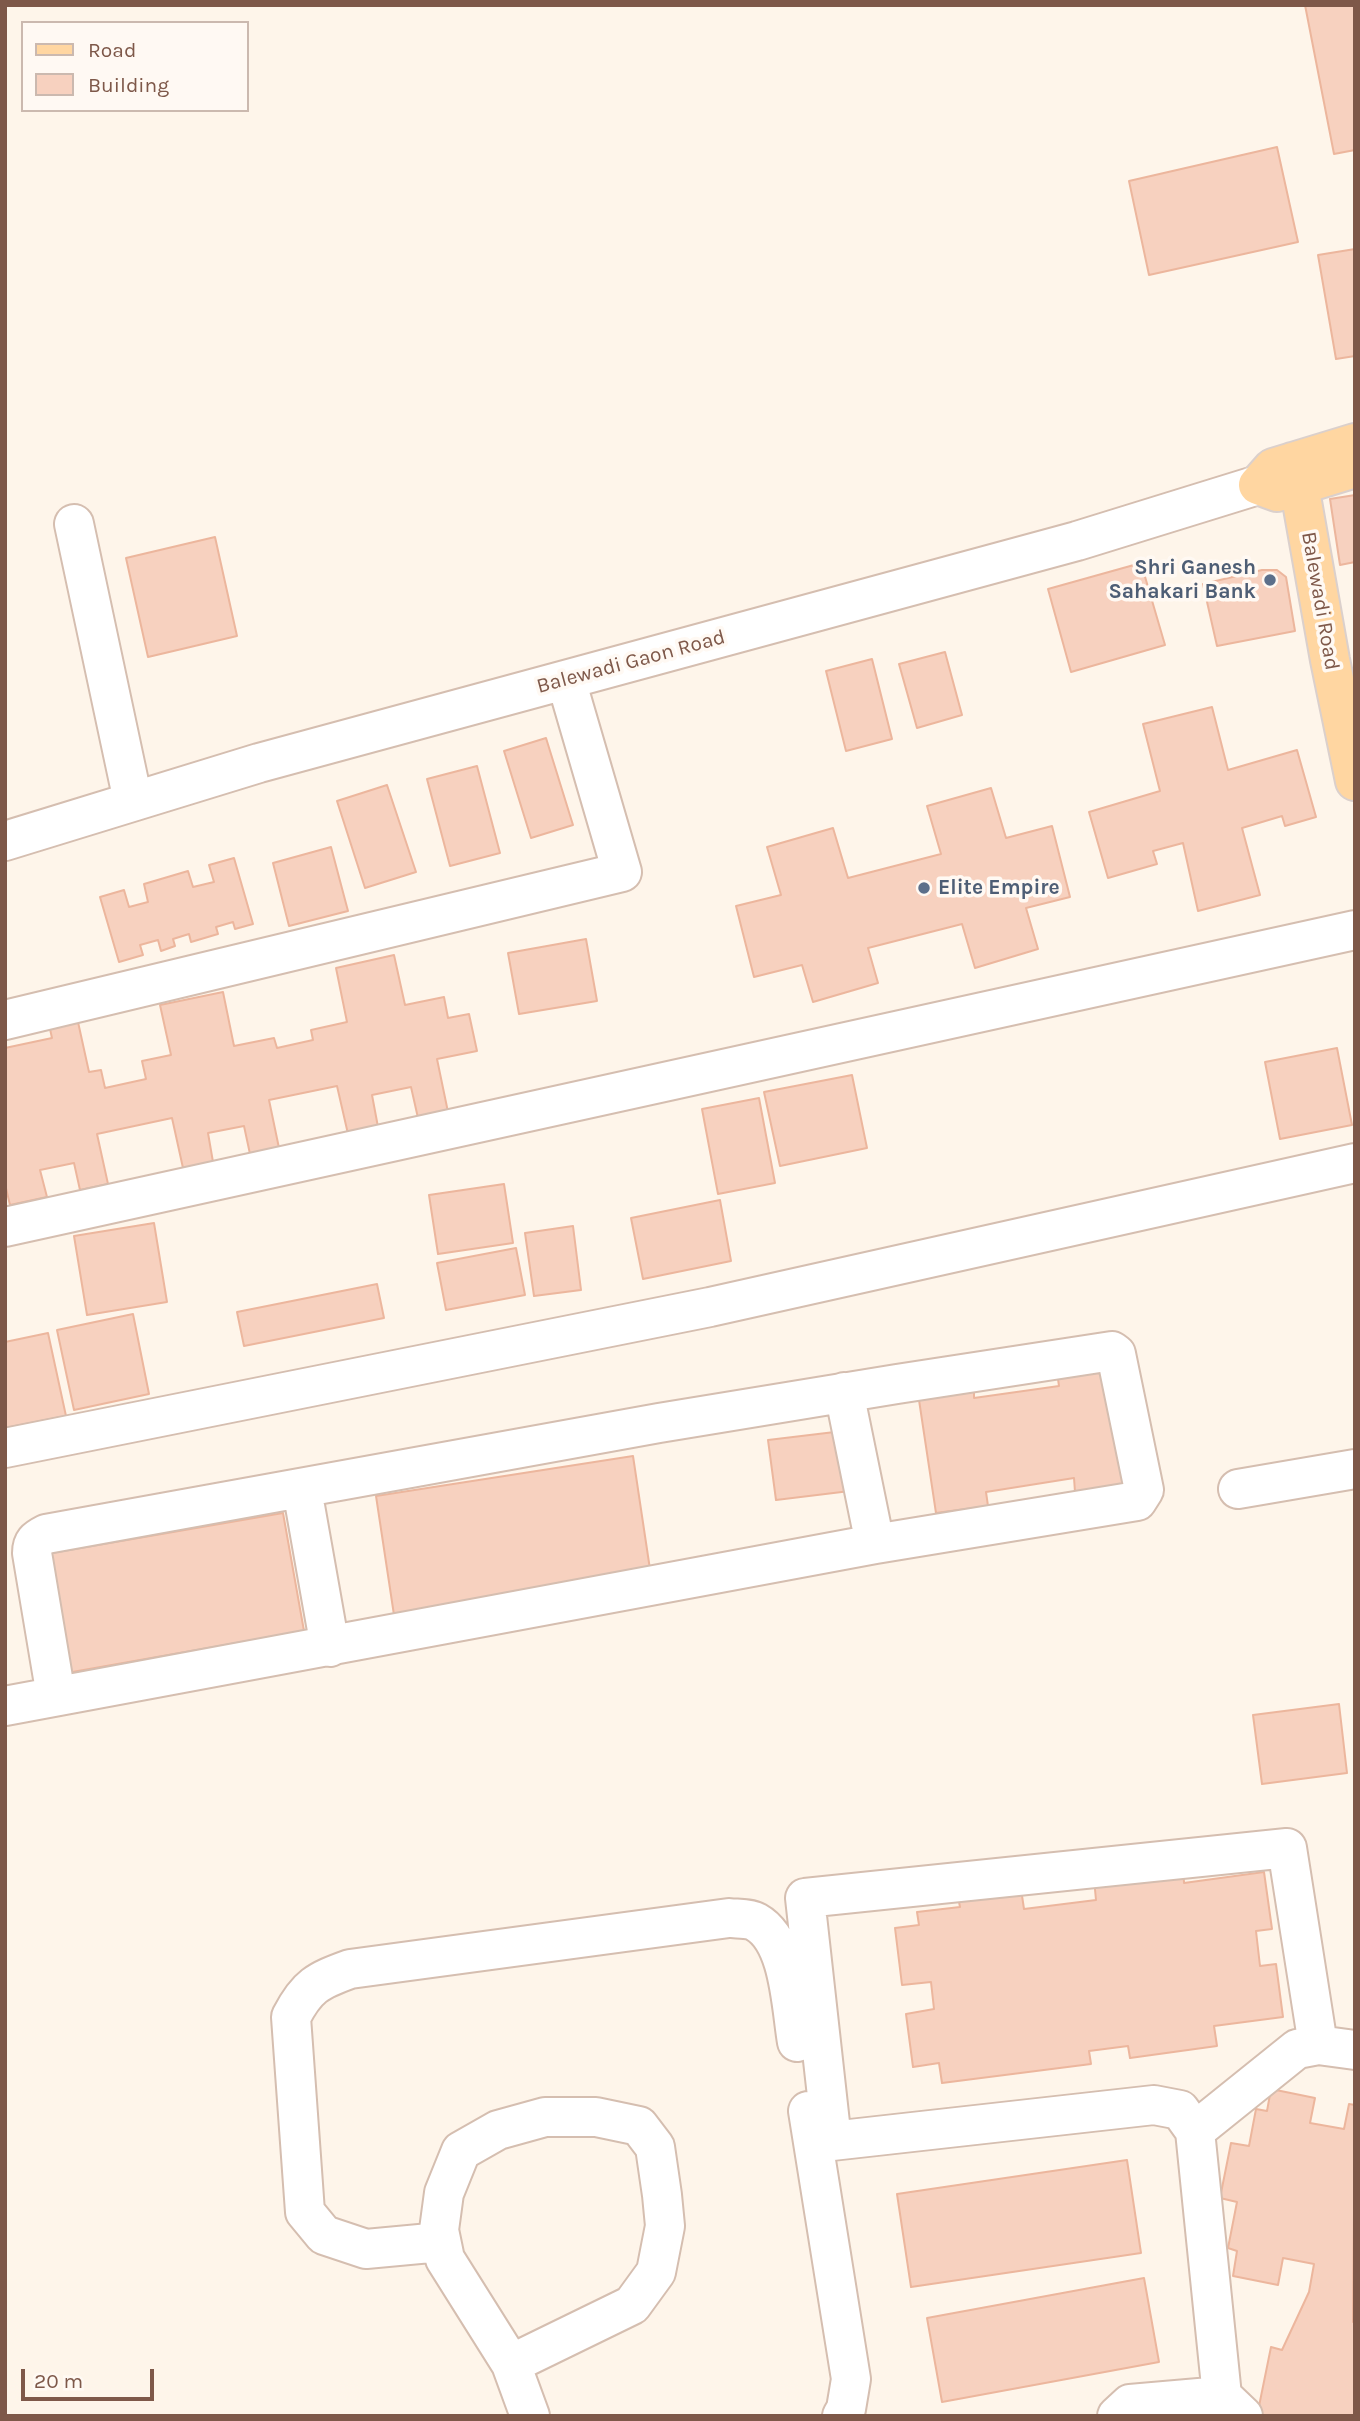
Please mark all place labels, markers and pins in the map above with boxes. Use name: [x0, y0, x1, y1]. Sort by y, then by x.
place label: Shri Ganesh Sahakari Bank: [1108, 555, 1256, 605]
marker: Shri Ganesh Sahakari Bank: [1262, 572, 1278, 588]
place label: Elite Empire: [938, 875, 1060, 901]
marker: Elite Empire: [916, 880, 932, 896]

